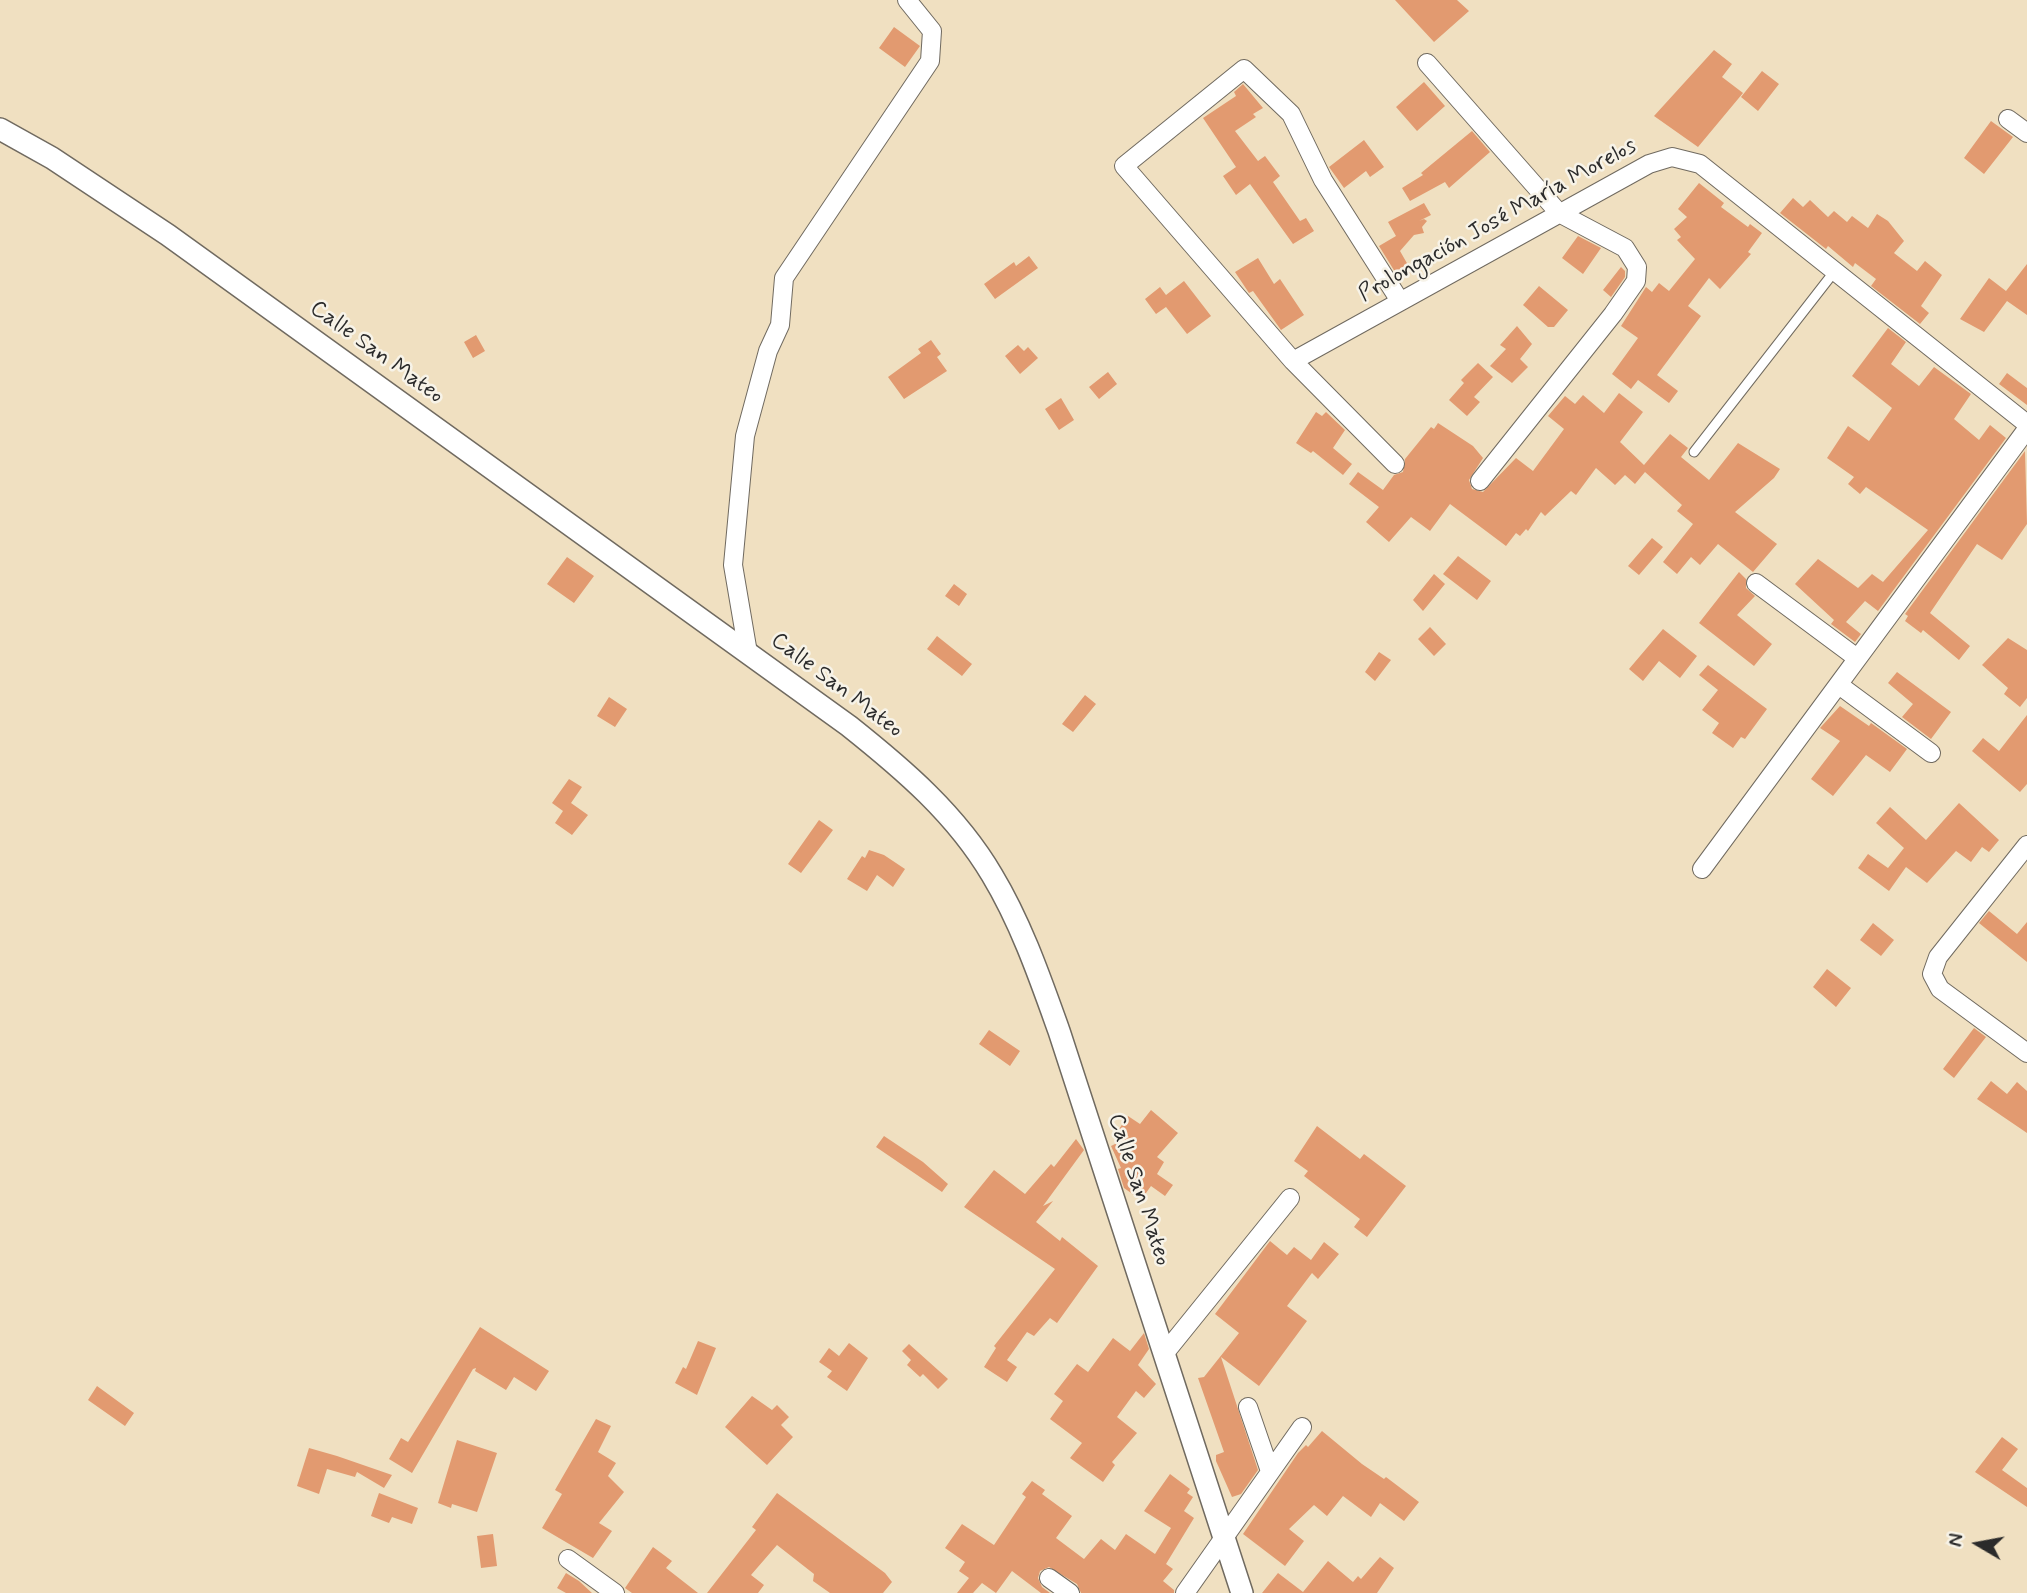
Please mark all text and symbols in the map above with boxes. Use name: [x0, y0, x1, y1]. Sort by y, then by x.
street label: Prolongación José María Morelos: [1354, 133, 1642, 309]
street label: Calle San Mateo: [304, 295, 448, 411]
street label: Calle San Mateo: [764, 627, 908, 745]
street label: Calle San Mateo: [1100, 1110, 1176, 1270]
north arrow: [1943, 1509, 2013, 1579]
text: N: [1943, 1532, 1970, 1549]

